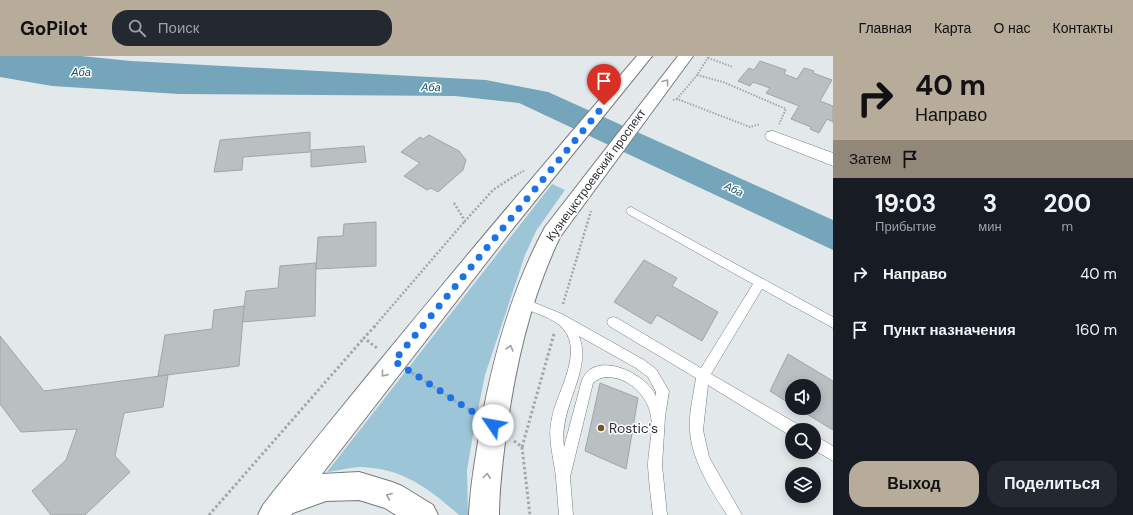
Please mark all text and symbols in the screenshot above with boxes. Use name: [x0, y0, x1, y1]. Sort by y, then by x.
search box: [112, 10, 392, 46]
text: GoPilot: [20, 16, 88, 41]
icon: search: [126, 17, 148, 39]
text: Поиск: [158, 18, 199, 38]
text: Главная: [859, 19, 912, 37]
text: Карта: [934, 19, 971, 37]
text: О нас: [993, 19, 1031, 37]
text: Контакты: [1053, 19, 1113, 37]
pin: [587, 64, 621, 105]
water label: Аба: [70, 65, 91, 79]
text: 40 m: [915, 67, 986, 104]
icon: arrive: [593, 70, 615, 92]
icon: right: [849, 72, 901, 124]
one-way arrow: [662, 79, 669, 86]
water label: Аба: [420, 80, 441, 94]
text: Направо: [915, 103, 987, 127]
street label: Кузнецкстроевский проспект: [543, 105, 650, 244]
icon: arrive: [899, 148, 921, 170]
text: Затем: [849, 149, 891, 169]
water label: Аба: [721, 178, 746, 199]
text: 19:03: [875, 188, 936, 219]
text: 3: [983, 188, 997, 219]
text: 200: [1044, 188, 1091, 219]
text: Прибытие: [875, 218, 936, 235]
text: мин: [978, 218, 1002, 235]
text: m: [1061, 218, 1073, 235]
icon: right: [849, 263, 871, 285]
text: Направо: [883, 264, 947, 284]
text: 40 m: [1080, 264, 1117, 284]
icon: arrive: [849, 319, 871, 341]
text: Пункт назначения: [883, 320, 1016, 340]
text: 160 m: [1075, 320, 1117, 340]
one-way arrow: [505, 345, 514, 352]
one-way arrow: [381, 369, 388, 376]
map controls: [785, 379, 821, 503]
button: sound: [785, 379, 821, 415]
position arrow: [472, 404, 514, 446]
place label: Rostic's: [609, 419, 658, 437]
marker: Rostic's: [596, 423, 606, 433]
button: search: [785, 423, 821, 459]
button: Выход: [849, 461, 979, 507]
button: Поделиться: [987, 461, 1117, 507]
button: layers: [785, 467, 821, 503]
one-way arrow: [482, 473, 491, 479]
one-way arrow: [386, 493, 394, 501]

